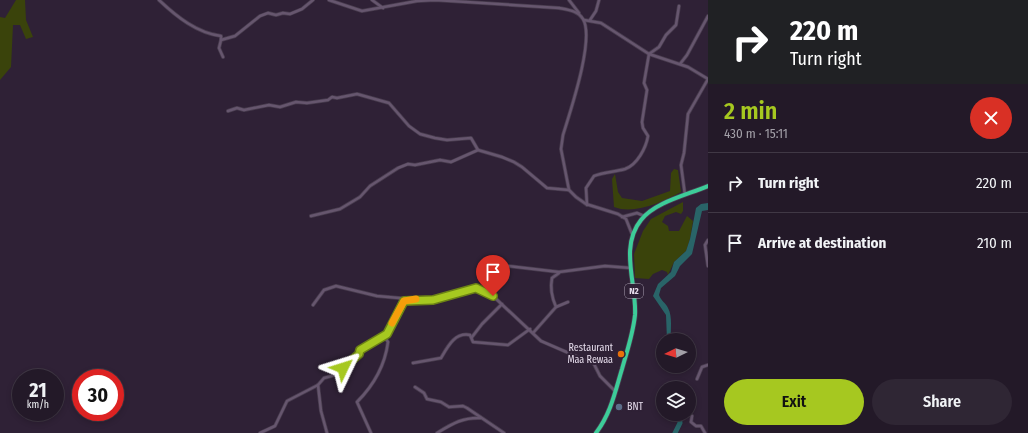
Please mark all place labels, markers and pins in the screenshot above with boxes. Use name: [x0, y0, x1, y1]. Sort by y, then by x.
pin: [476, 255, 510, 296]
place label: Restaurant Maa Rewaa: [567, 342, 614, 366]
marker: Restaurant Maa Rewaa: [616, 349, 626, 359]
place label: BNT: [627, 401, 644, 413]
marker: BNT: [614, 402, 624, 412]

